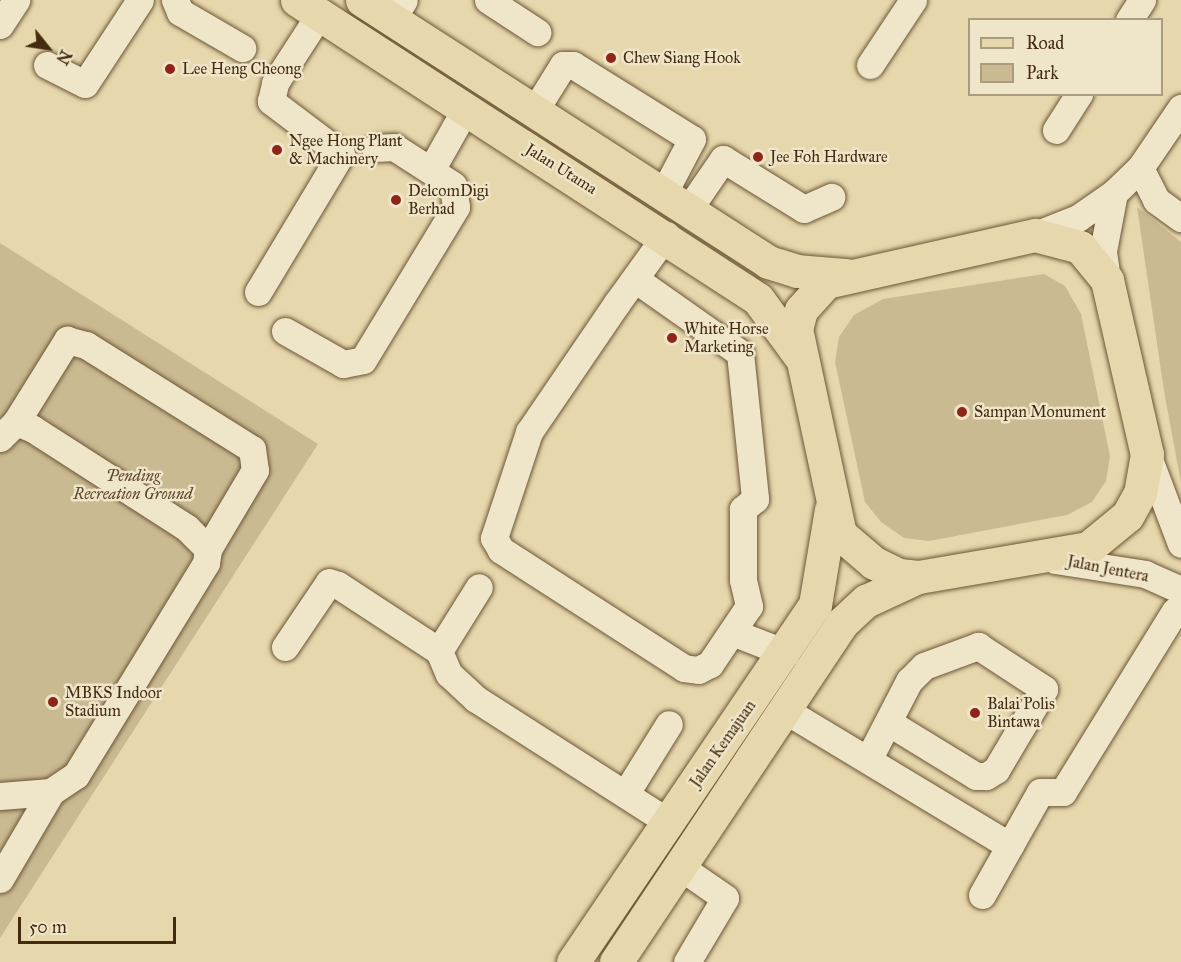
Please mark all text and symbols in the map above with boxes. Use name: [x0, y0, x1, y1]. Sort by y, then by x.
north arrow: [18, 18, 78, 78]
legend: [968, 18, 1163, 96]
text: Road: [1026, 32, 1064, 54]
text: N: [52, 47, 76, 68]
place label: Chew Siang Hook: [623, 48, 741, 68]
marker: Chew Siang Hook: [604, 51, 618, 65]
place label: Lee Heng Cheong: [182, 59, 301, 79]
marker: Lee Heng Cheong: [163, 62, 177, 76]
text: Park: [1026, 62, 1059, 84]
place label: Ngee Hong Plant & Machinery: [289, 131, 402, 169]
street label: Jalan Utama: [522, 139, 600, 199]
marker: Ngee Hong Plant & Machinery: [270, 143, 284, 157]
place label: Jee Foh Hardware: [770, 147, 888, 167]
marker: Jee Foh Hardware: [751, 150, 765, 164]
place label: DelcomDigi Berhad: [408, 181, 489, 219]
marker: DelcomDigi Berhad: [389, 193, 403, 207]
place label: White Horse Marketing: [684, 319, 769, 357]
marker: White Horse Marketing: [665, 331, 679, 345]
place label: Sampan Monument: [974, 402, 1106, 422]
marker: Sampan Monument: [955, 405, 969, 419]
park label: Pending Recreation Ground: [73, 466, 193, 504]
street label: Jalan Jentera: [1066, 552, 1150, 586]
place label: MBKS Indoor Stadium: [65, 683, 162, 721]
place label: Balai Polis Bintawa: [987, 694, 1055, 732]
marker: MBKS Indoor Stadium: [46, 695, 60, 709]
street label: Jalan Kemajuan: [686, 697, 760, 791]
marker: Balai Polis Bintawa: [968, 706, 982, 720]
scale bar: [21, 905, 178, 943]
text: 50 m: [29, 916, 67, 938]

